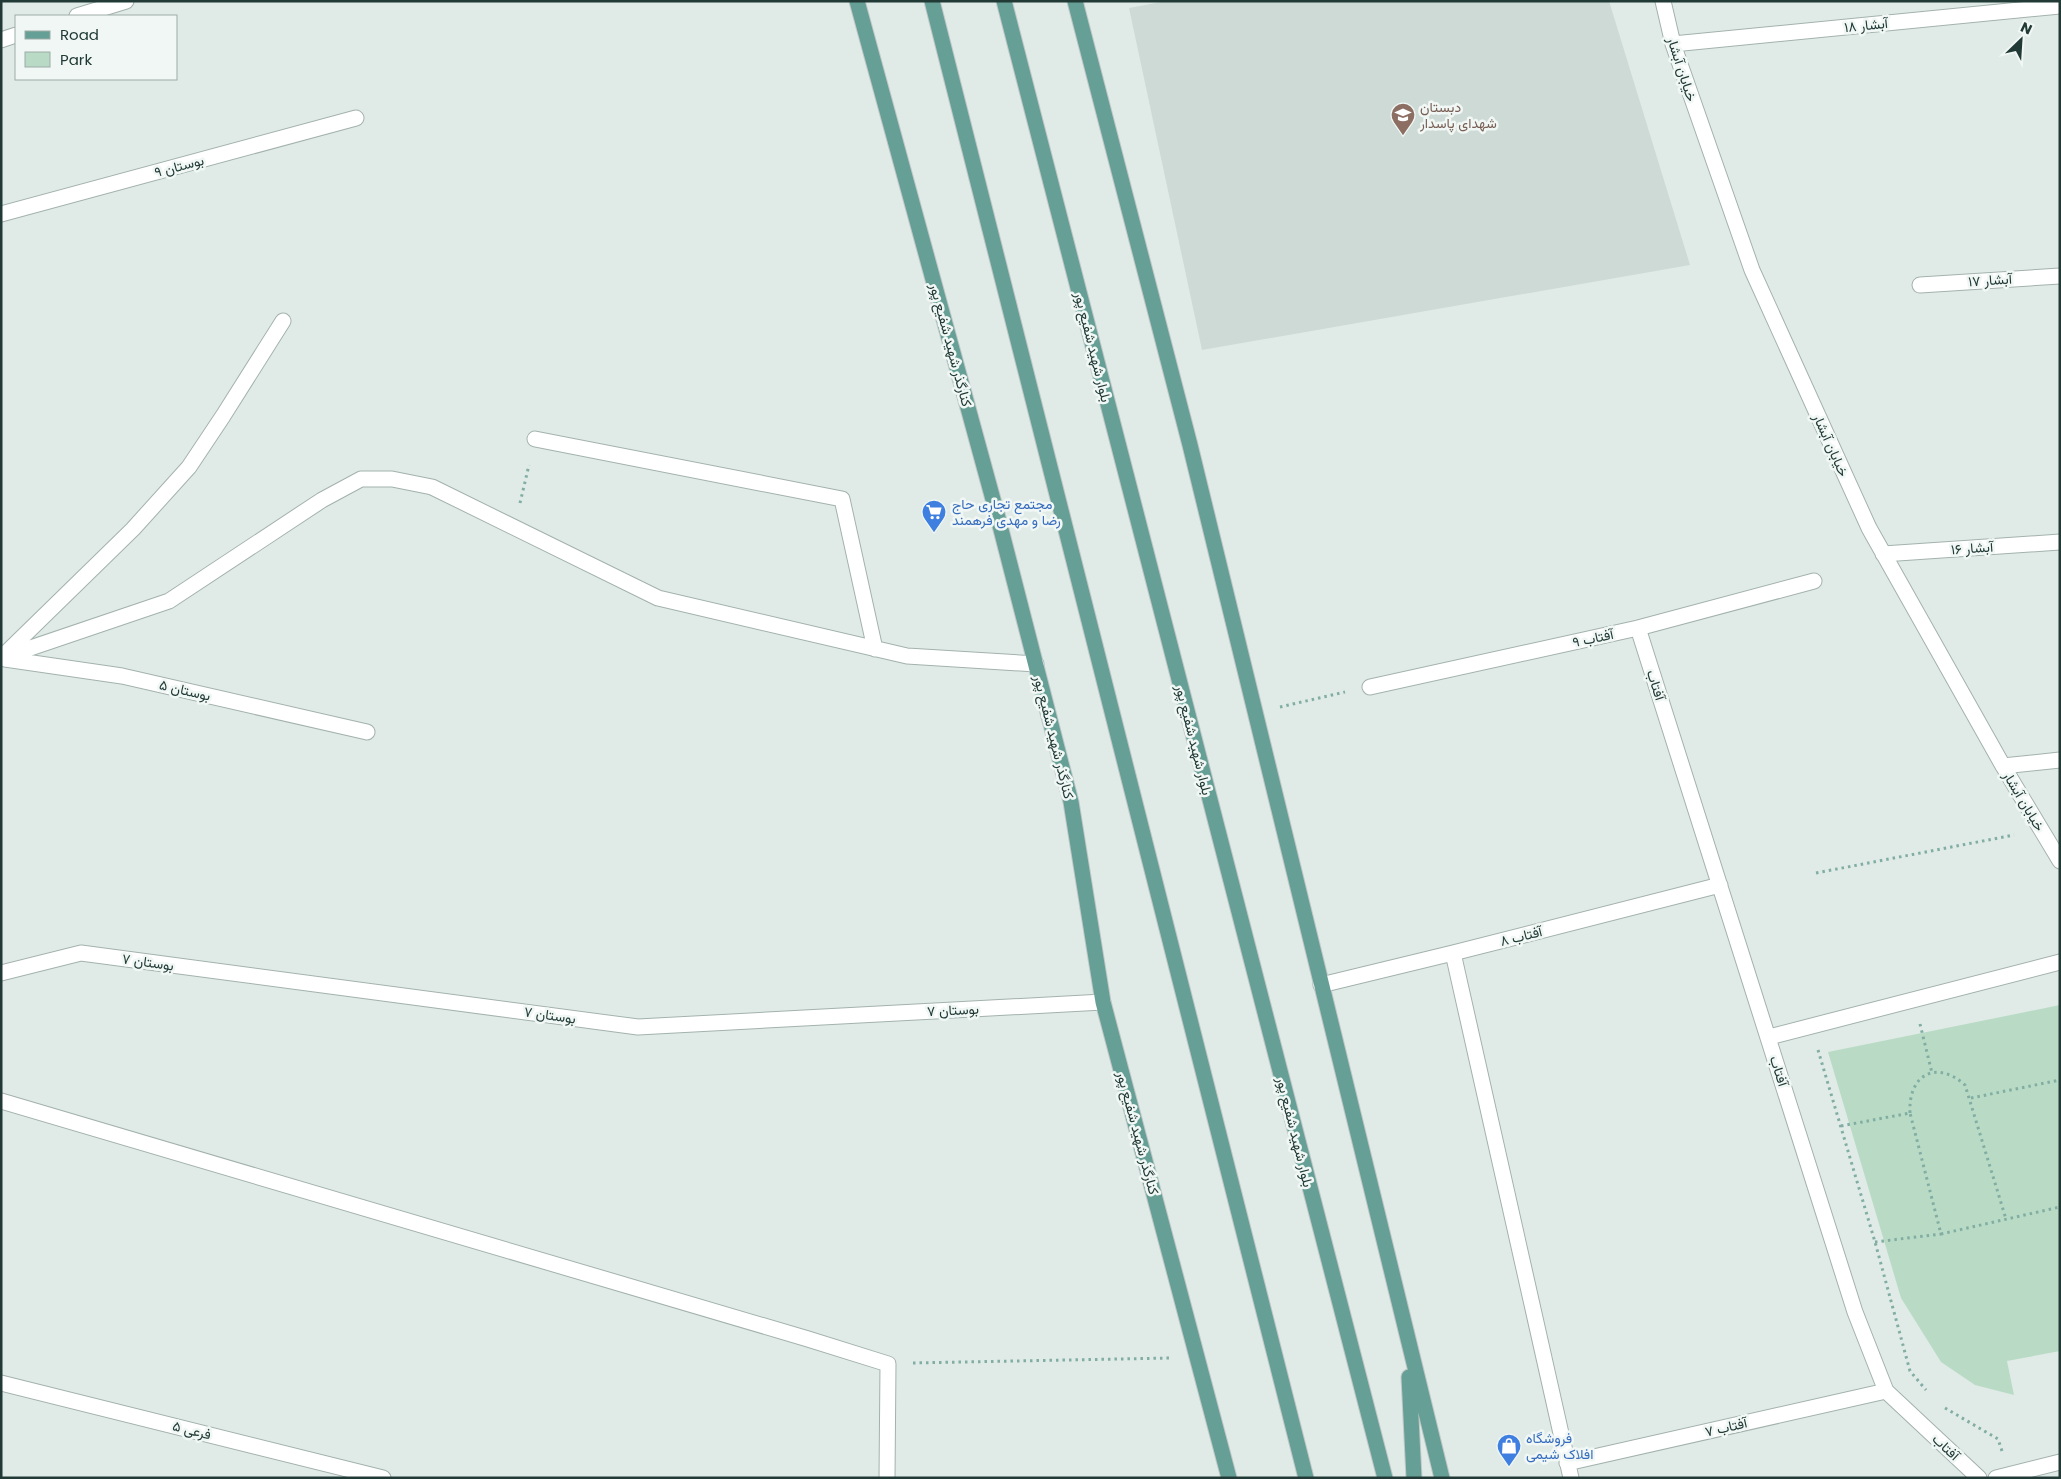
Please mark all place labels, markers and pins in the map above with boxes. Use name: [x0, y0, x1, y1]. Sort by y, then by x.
place label: دبستان شهدای پاسدار: [1419, 97, 1497, 133]
school or university icon: دبستان شهدای پاسدار: [1390, 102, 1416, 136]
place label: مجتمع تجاری حاج رضا و مهدی فرهمند: [952, 494, 1061, 530]
supermarket icon: مجتمع تجاری حاج رضا و مهدی فرهمند: [921, 499, 947, 533]
place label: فروشگاه افلاک شیمی: [1526, 1428, 1594, 1464]
shop icon: فروشگاه افلاک شیمی: [1496, 1433, 1522, 1467]

